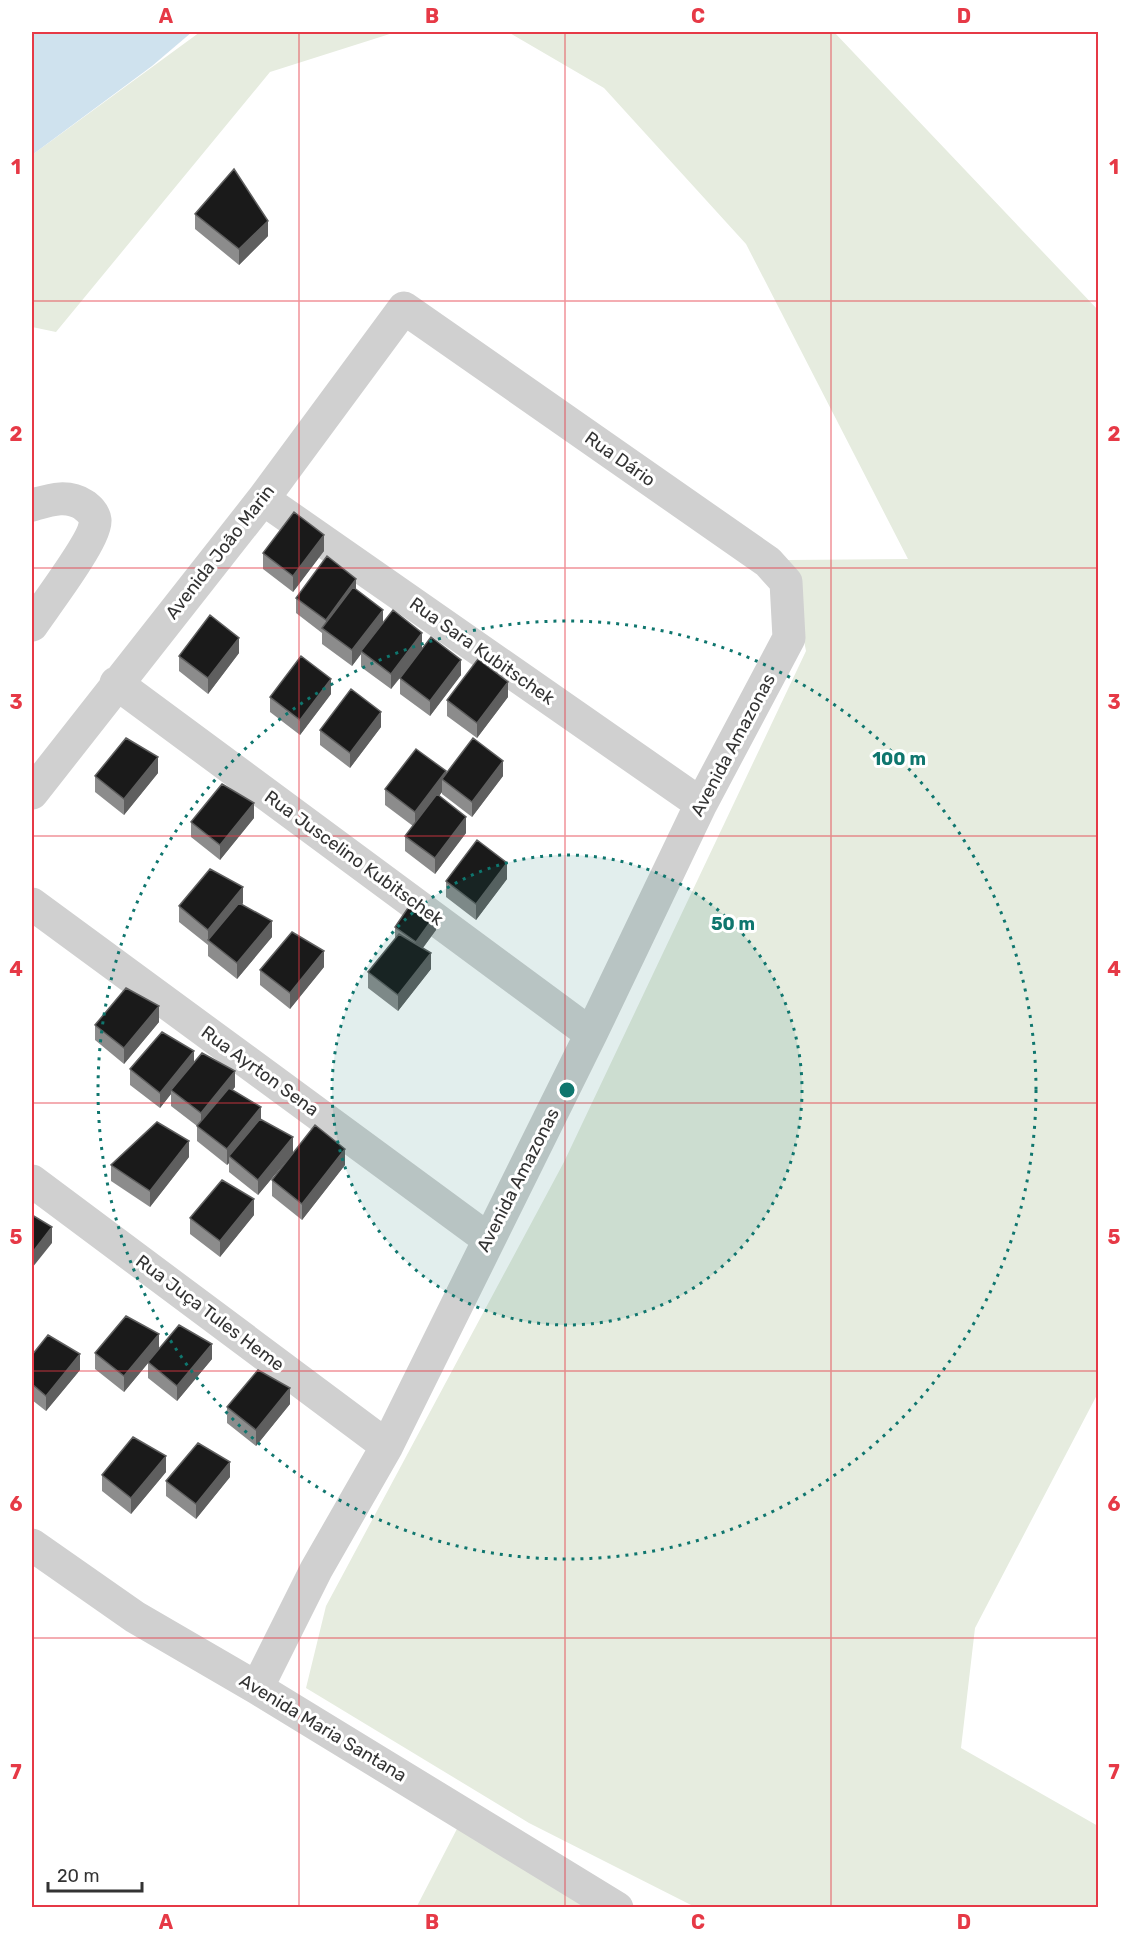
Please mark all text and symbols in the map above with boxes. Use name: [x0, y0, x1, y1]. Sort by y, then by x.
text: A: [159, 4, 174, 28]
text: B: [425, 4, 439, 28]
text: C: [691, 4, 705, 28]
text: D: [957, 4, 971, 28]
text: 1: [11, 155, 21, 179]
text: 1: [1109, 155, 1119, 179]
text: 2: [10, 422, 23, 446]
text: 2: [1108, 422, 1121, 446]
street label: Rua Dário: [581, 427, 659, 491]
street label: Avenida João Marin: [161, 480, 279, 624]
street label: Rua Sara Kubitschek: [405, 593, 559, 710]
street label: Avenida Amazonas: [686, 670, 780, 820]
text: 3: [9, 690, 23, 714]
text: 3: [1107, 690, 1121, 714]
text: 100 m: [872, 748, 926, 770]
street label: Rua Juscelino Kubitschek: [260, 786, 448, 931]
text: 50 m: [711, 913, 755, 935]
text: 4: [9, 957, 23, 981]
text: 4: [1107, 957, 1121, 981]
street label: Rua Ayrton Sena: [197, 1021, 323, 1121]
centre of rings: [557, 1080, 577, 1100]
street label: Avenida Amazonas: [472, 1104, 564, 1256]
text: 5: [10, 1225, 23, 1249]
text: 5: [1108, 1225, 1121, 1249]
street label: Rua Juça Tules Heme: [132, 1250, 288, 1376]
text: 6: [9, 1492, 23, 1516]
text: 6: [1107, 1492, 1121, 1516]
street label: Avenida Maria Santana: [235, 1669, 411, 1787]
text: 7: [10, 1760, 22, 1784]
text: 7: [1108, 1760, 1120, 1784]
scale bar: [48, 1855, 142, 1893]
text: 20 m: [57, 1865, 99, 1887]
text: A: [159, 1910, 174, 1934]
text: B: [425, 1910, 439, 1934]
text: C: [691, 1910, 705, 1934]
text: D: [957, 1910, 971, 1934]

